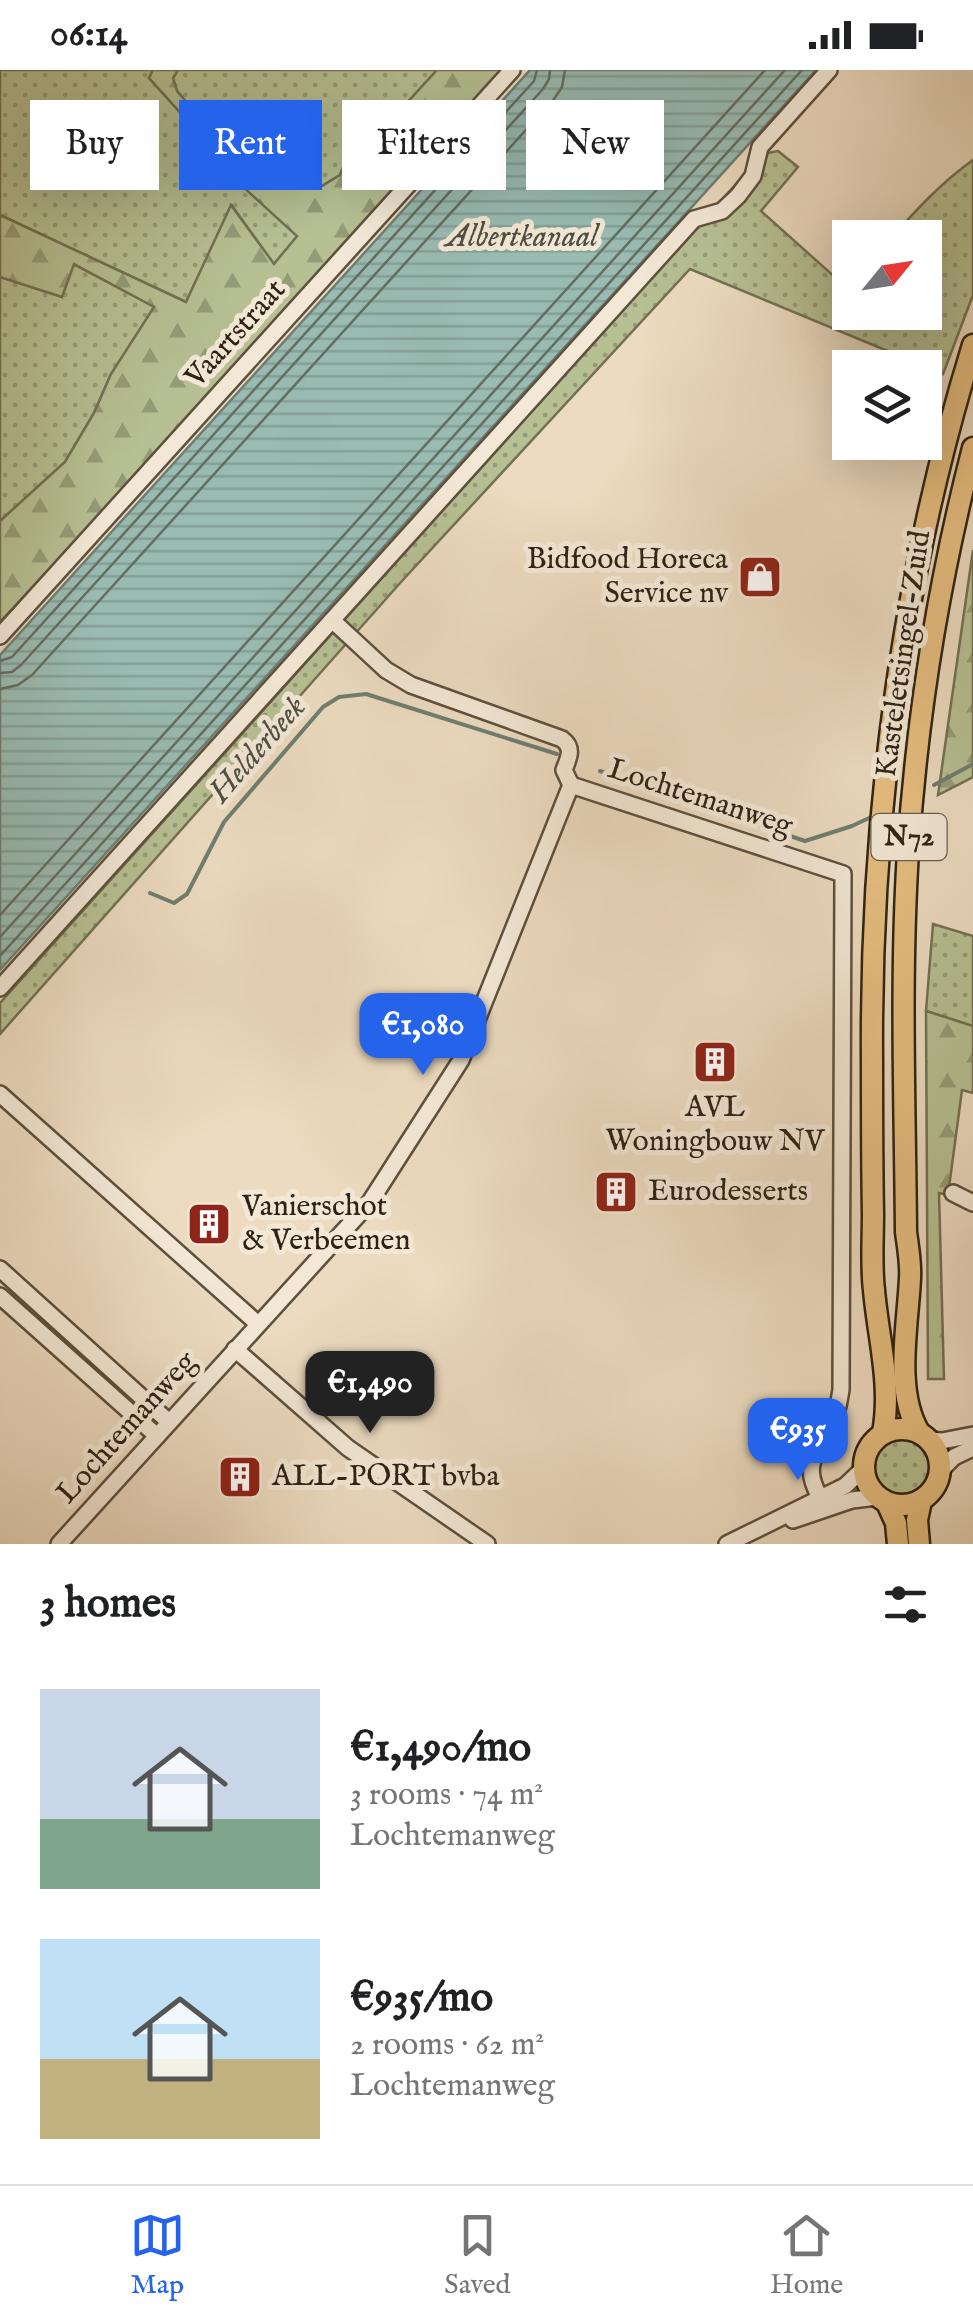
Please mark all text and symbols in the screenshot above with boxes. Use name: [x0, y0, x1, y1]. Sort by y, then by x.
text: 06:14: [50, 11, 128, 59]
chip: Buy: [30, 100, 159, 190]
chip: Rent: [179, 100, 322, 190]
chip: Filters: [342, 100, 506, 190]
chip: New: [526, 100, 664, 190]
water label: Albertkanaal: [443, 217, 601, 258]
north arrow: [832, 220, 942, 330]
map controls: [832, 220, 942, 460]
street label: Vaartstraat: [177, 272, 295, 397]
button: layers: [832, 350, 942, 460]
street label: Kasteletsingel-Zuid: [868, 527, 940, 780]
place label: Bidfood Horeca Service nv: [527, 541, 729, 613]
shop icon: Bidfood Horeca Service nv: [737, 554, 783, 600]
water label: Helderbeek: [200, 688, 316, 813]
street label: Lochtemanweg: [603, 750, 798, 846]
road number: N72: [872, 814, 946, 860]
pin: €1,080: [342, 993, 504, 1078]
text: €1,080: [381, 1005, 465, 1046]
building icon: AVL Woningbouw NV: [692, 1039, 738, 1085]
place label: AVL Woningbouw NV: [606, 1089, 826, 1161]
building icon: Eurodesserts: [593, 1169, 639, 1215]
place label: Eurodesserts: [648, 1173, 808, 1211]
place label: Vanierschot & Verbeemen: [241, 1188, 410, 1260]
building icon: Vanierschot & Verbeemen: [186, 1201, 232, 1247]
street label: Lochtemanweg: [49, 1343, 206, 1512]
pin: €1,490: [289, 1351, 451, 1436]
text: €1,490: [327, 1363, 413, 1404]
pin: €935: [739, 1398, 857, 1483]
text: €935: [770, 1410, 826, 1451]
building icon: ALL-PORT bvba: [217, 1454, 263, 1500]
place label: ALL-PORT bvba: [271, 1458, 499, 1496]
icon: filters: [878, 1577, 933, 1632]
text: 3 homes: [40, 1578, 176, 1631]
text: €1,490/mo: [350, 1722, 531, 1775]
icon: home: [120, 1729, 240, 1849]
text: 3 rooms · 74 m²: [350, 1775, 543, 1816]
text: Lochtemanweg: [350, 1816, 555, 1857]
text: €935/mo: [350, 1972, 493, 2025]
icon: home: [120, 1979, 240, 2099]
text: 2 rooms · 62 m²: [350, 2025, 544, 2066]
text: Lochtemanweg: [350, 2066, 555, 2107]
tab: Map: [130, 2208, 185, 2303]
tab: Saved: [444, 2208, 511, 2303]
tab: Home: [770, 2208, 843, 2303]

